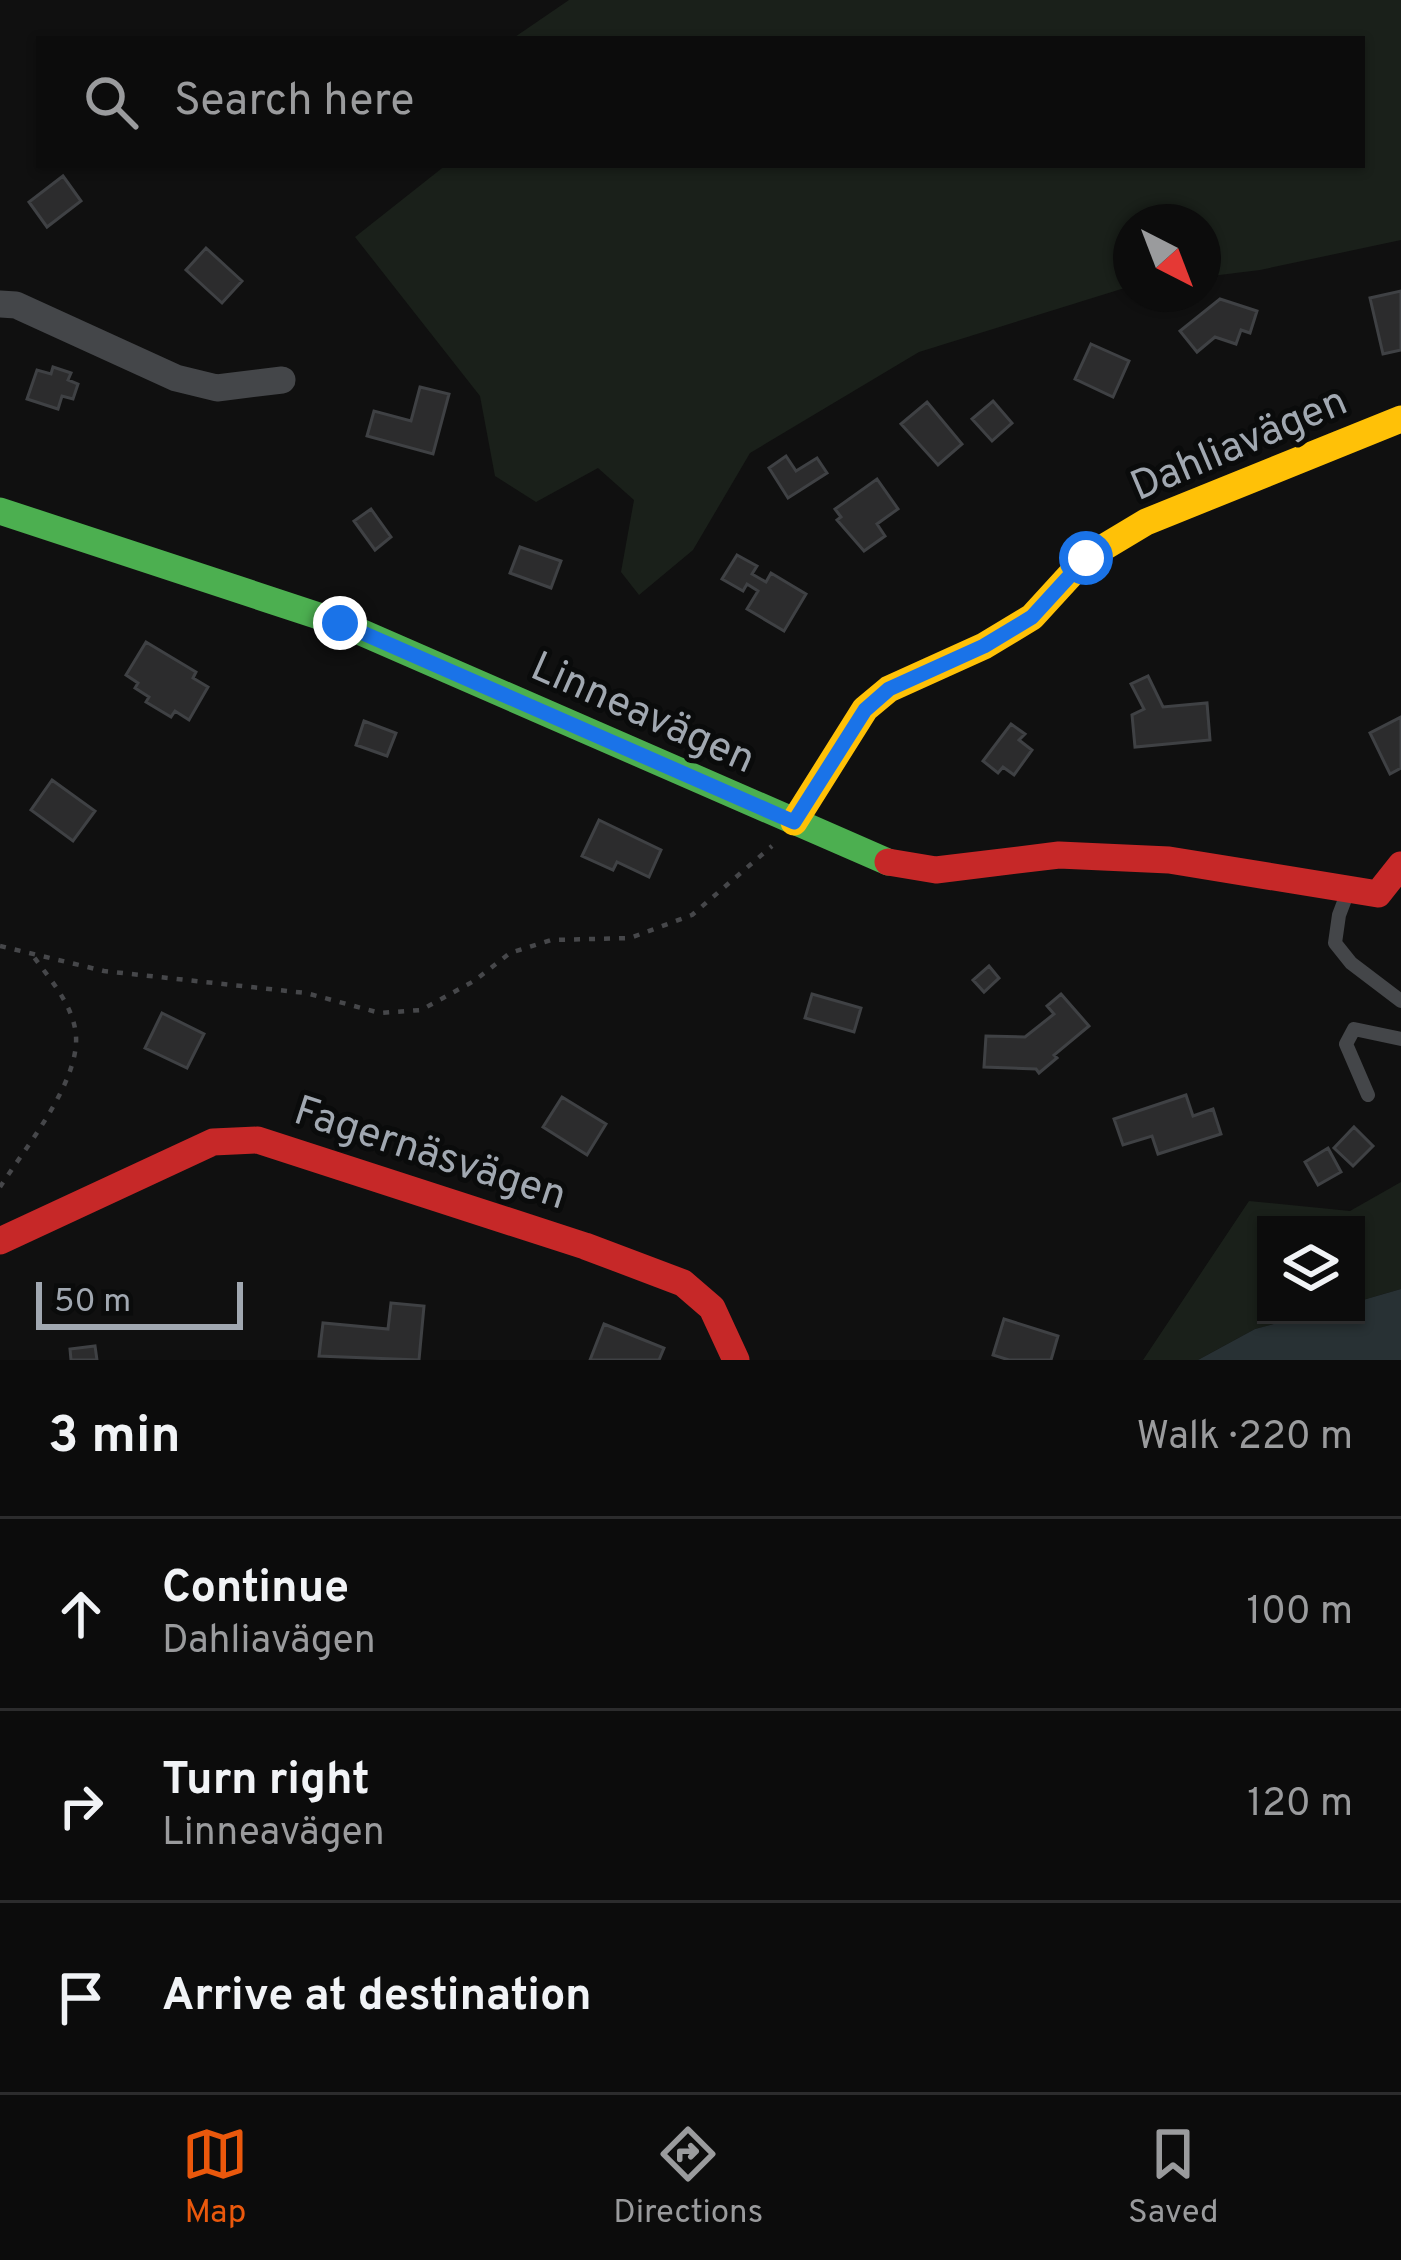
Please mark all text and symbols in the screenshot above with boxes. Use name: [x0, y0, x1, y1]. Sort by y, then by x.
search box: [36, 36, 1365, 168]
icon: search: [78, 69, 144, 135]
text: Search here: [174, 74, 414, 131]
north arrow: [1113, 204, 1221, 312]
street label: Dahliavägen: [1123, 377, 1356, 516]
route start: [1059, 531, 1113, 585]
route end: [313, 596, 367, 650]
street label: Linneavägen: [522, 642, 763, 788]
street label: Fagernäsvägen: [287, 1086, 572, 1224]
map controls: [1257, 1216, 1365, 1324]
button: layers: [1257, 1216, 1365, 1324]
scale bar: [36, 1276, 243, 1329]
text: 50 m: [54, 1282, 131, 1324]
text: 3 min: [48, 1406, 181, 1471]
text: Walk · 220 m: [1136, 1414, 1353, 1463]
text: Continue: [162, 1561, 349, 1618]
icon: ahead: [48, 1581, 114, 1647]
text: 100 m: [1246, 1589, 1353, 1638]
text: Dahliavägen: [162, 1618, 376, 1667]
text: Turn right: [162, 1753, 370, 1810]
icon: right: [48, 1773, 114, 1839]
text: 120 m: [1247, 1781, 1353, 1830]
text: Linneavägen: [162, 1810, 385, 1859]
icon: arrive: [48, 1965, 114, 2031]
text: Arrive at destination: [162, 1969, 592, 2026]
tab: Map: [182, 2121, 248, 2235]
tab: Directions: [613, 2121, 763, 2235]
tab: Saved: [1128, 2121, 1219, 2235]

